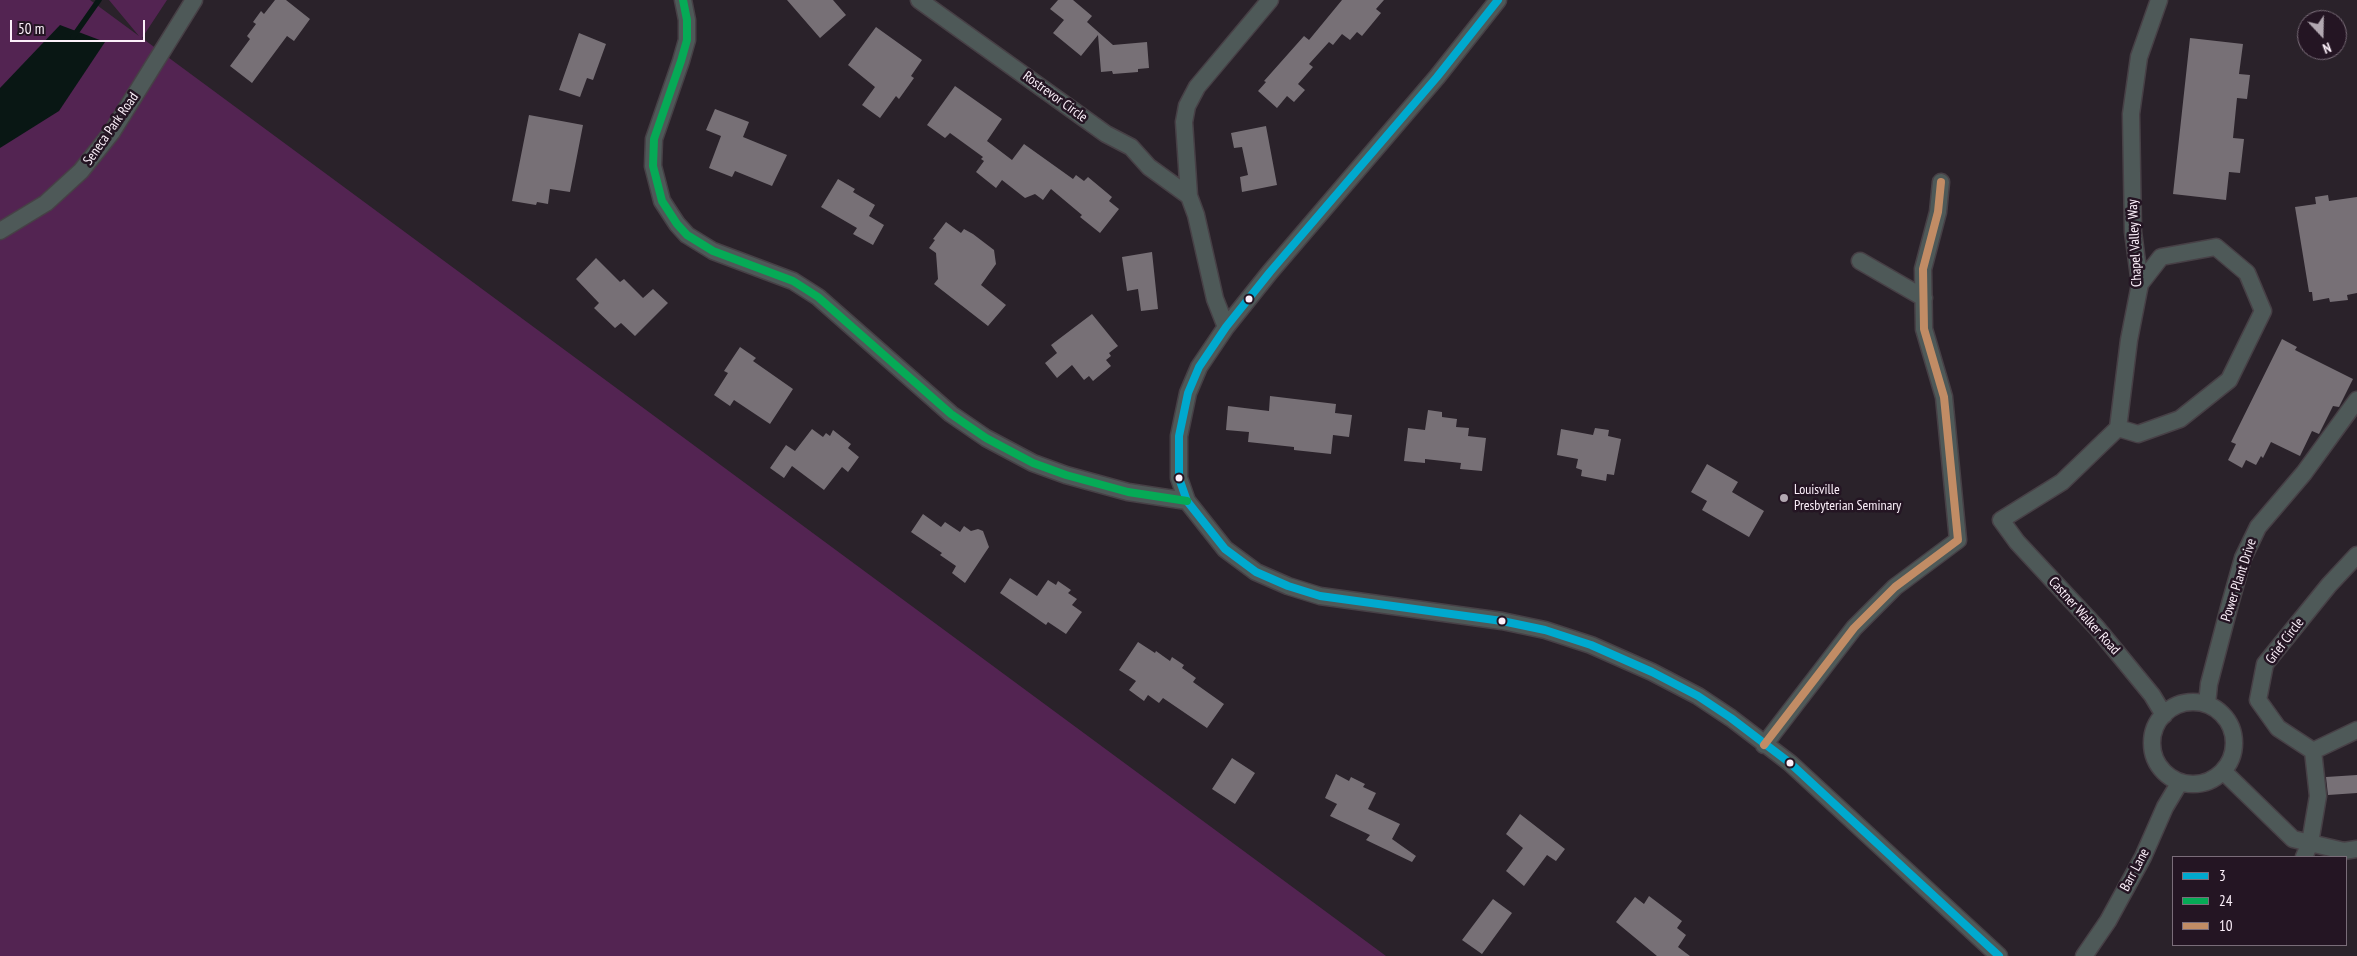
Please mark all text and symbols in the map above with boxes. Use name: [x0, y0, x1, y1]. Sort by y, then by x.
scale bar: [12, 10, 148, 42]
north arrow: [2297, 10, 2347, 60]
text: 50 m: [18, 19, 44, 38]
text: N: [2320, 38, 2334, 58]
street label: Rostrevor Circle: [1019, 68, 1091, 126]
street label: Seneca Park Road: [80, 89, 142, 169]
street label: Chapel Valley Way: [2124, 199, 2146, 287]
unlabelled marker: [1244, 294, 1254, 304]
unlabelled marker: [1174, 473, 1184, 483]
place label: Louisville Presbyterian Seminary: [1794, 482, 1901, 514]
marker: Louisville Presbyterian Seminary: [1778, 492, 1790, 504]
street label: Power Plant Drive: [2218, 536, 2260, 624]
street label: Castner Walker Road: [2045, 574, 2123, 658]
street label: Grief Circle: [2262, 615, 2308, 667]
unlabelled marker: [1497, 616, 1507, 626]
unlabelled marker: [1785, 758, 1795, 768]
street label: Barr Lane: [2117, 846, 2153, 894]
legend: [2172, 856, 2347, 946]
text: 3: [2219, 866, 2226, 885]
text: 24: [2219, 891, 2233, 910]
text: 10: [2219, 916, 2233, 935]

